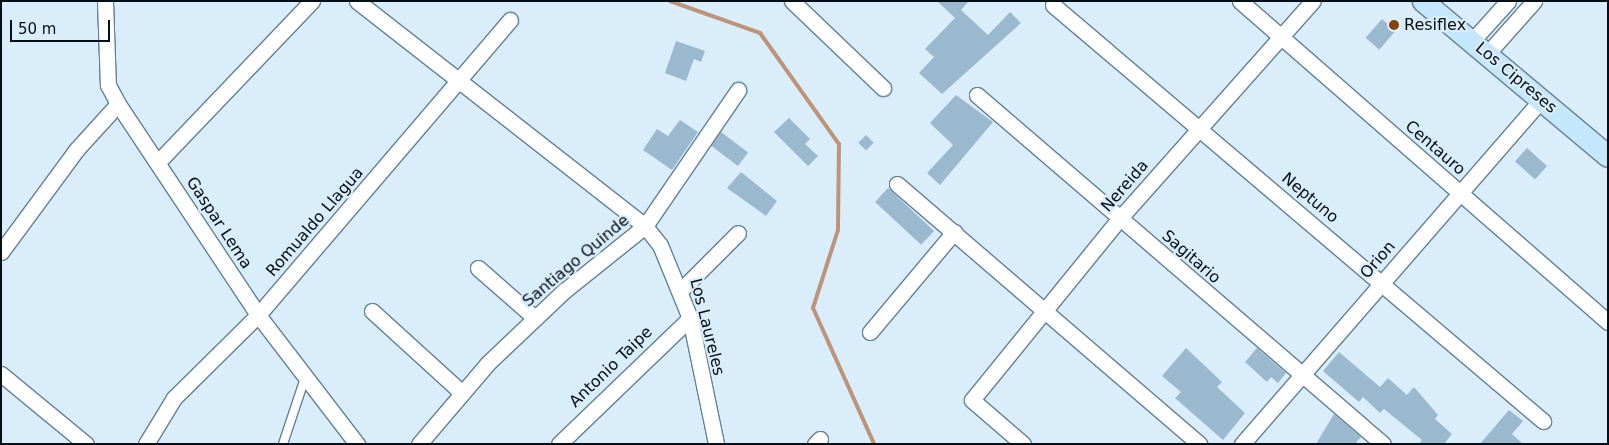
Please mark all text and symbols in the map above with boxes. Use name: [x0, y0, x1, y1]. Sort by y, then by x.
scale bar: [12, 10, 112, 42]
place label: Resiflex: [1404, 15, 1466, 35]
marker: Resiflex: [1388, 19, 1400, 31]
text: 50 m: [18, 20, 56, 38]
street label: Los Cipreses: [1471, 38, 1561, 118]
street label: Centauro: [1401, 117, 1469, 179]
street label: Nereida: [1097, 156, 1153, 216]
street label: Romualdo Llagua: [262, 163, 368, 281]
street label: Neptuno: [1278, 169, 1342, 227]
street label: Gaspar Lema: [182, 173, 256, 273]
street label: Santiago Quinde: [519, 211, 633, 311]
street label: Sagitario: [1158, 226, 1224, 288]
street label: Orion: [1356, 237, 1400, 283]
street label: Los Laureles: [686, 276, 728, 378]
street label: Antonio Taipe: [565, 323, 657, 411]

